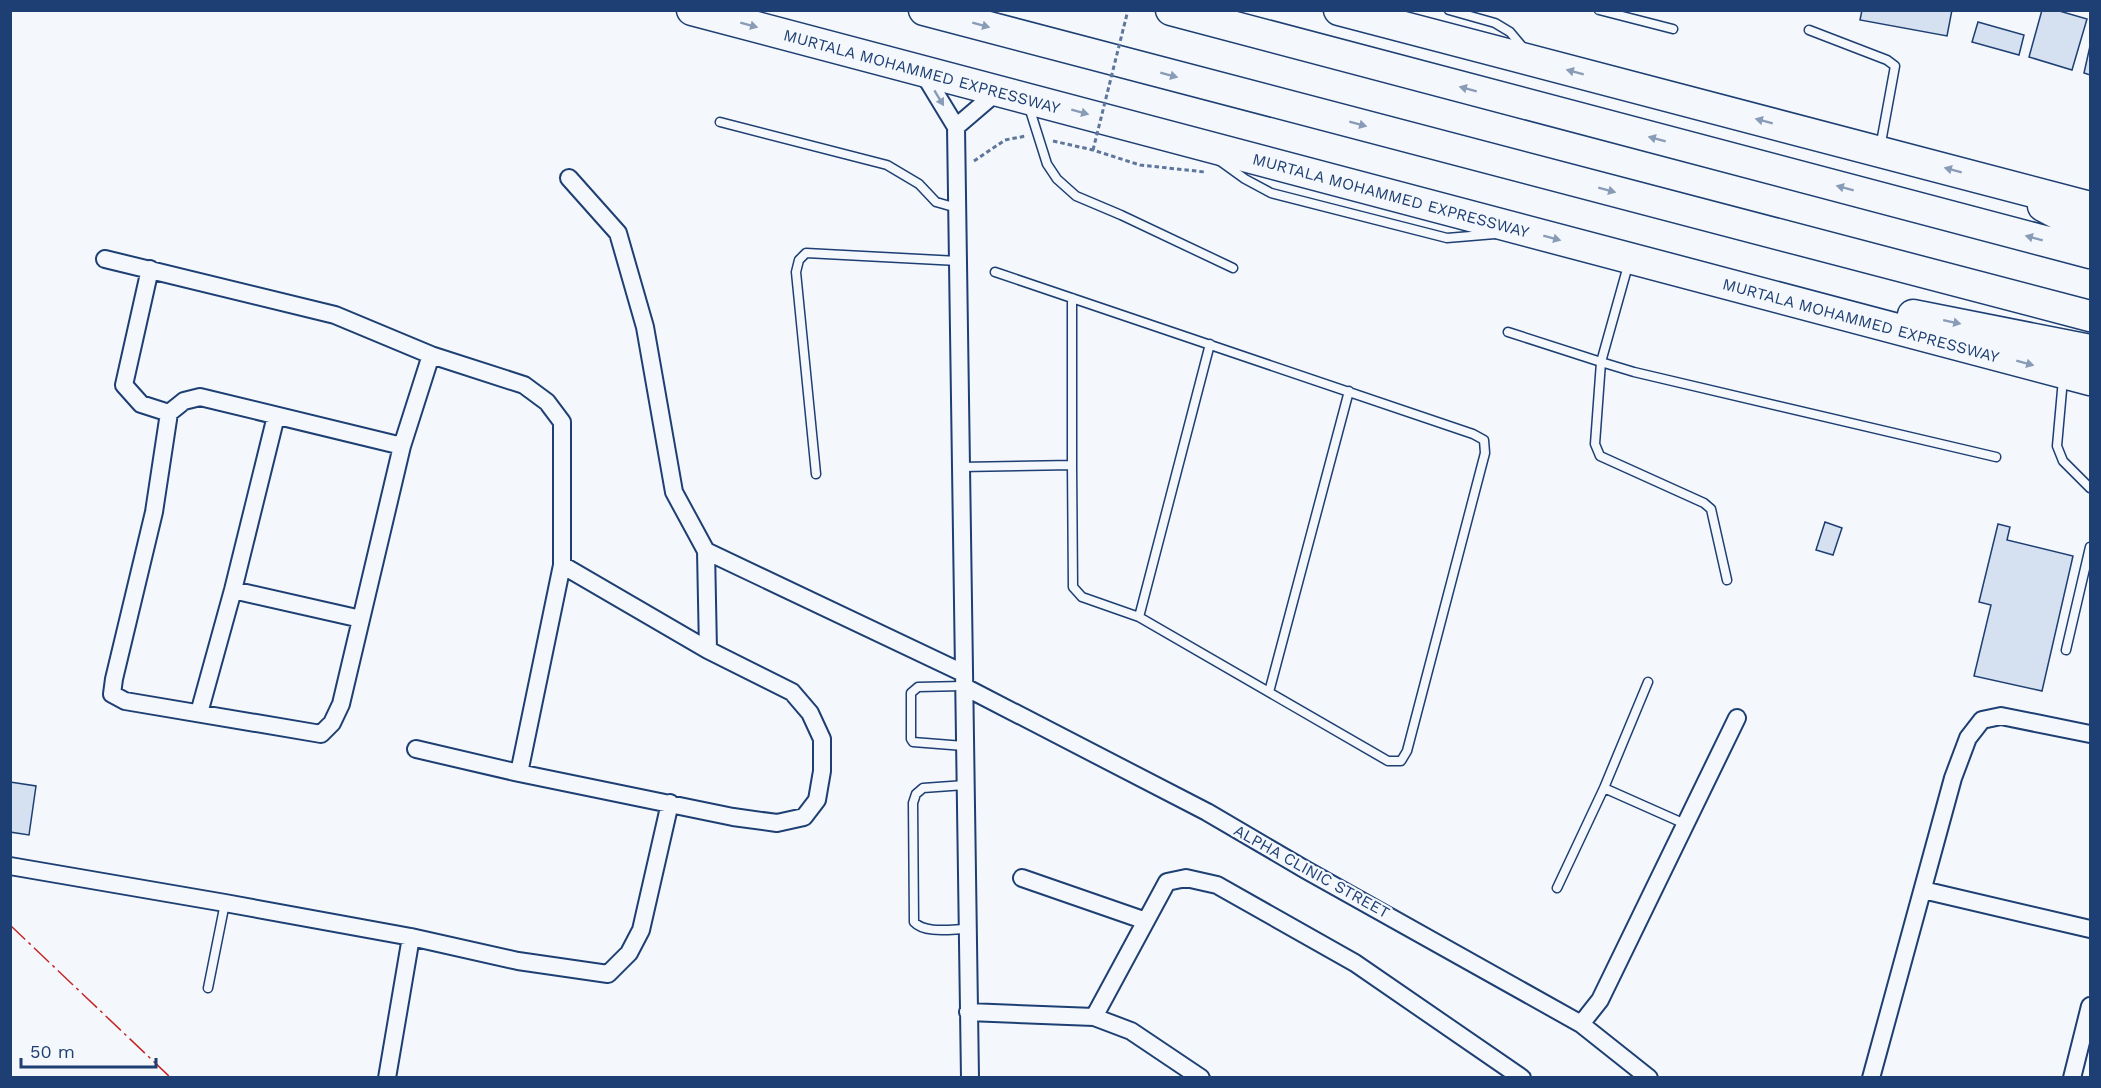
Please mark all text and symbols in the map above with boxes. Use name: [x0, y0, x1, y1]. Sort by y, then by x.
one-way arrow: [740, 21, 758, 31]
one-way arrow: [972, 21, 990, 31]
street label: MURTALA MOHAMMED EXPRESSWAY: [781, 25, 1062, 118]
one-way arrow: [1566, 67, 1584, 76]
one-way arrow: [1160, 70, 1178, 80]
one-way arrow: [1459, 83, 1477, 93]
one-way arrow: [933, 90, 944, 106]
one-way arrow: [1071, 108, 1089, 118]
one-way arrow: [1755, 116, 1773, 126]
one-way arrow: [1349, 120, 1367, 130]
one-way arrow: [1648, 133, 1666, 143]
street label: MURTALA MOHAMMED EXPRESSWAY: [1250, 149, 1531, 242]
one-way arrow: [1944, 165, 1962, 175]
one-way arrow: [1836, 183, 1855, 193]
one-way arrow: [1598, 185, 1617, 195]
one-way arrow: [2025, 233, 2043, 242]
one-way arrow: [1544, 234, 1562, 243]
street label: MURTALA MOHAMMED EXPRESSWAY: [1720, 274, 2001, 367]
one-way arrow: [1943, 318, 1962, 327]
one-way arrow: [2016, 359, 2034, 368]
street label: ALPHA CLINIC STREET: [1230, 821, 1393, 922]
scale bar: [21, 1031, 156, 1069]
text: 50 m: [30, 1041, 75, 1062]

